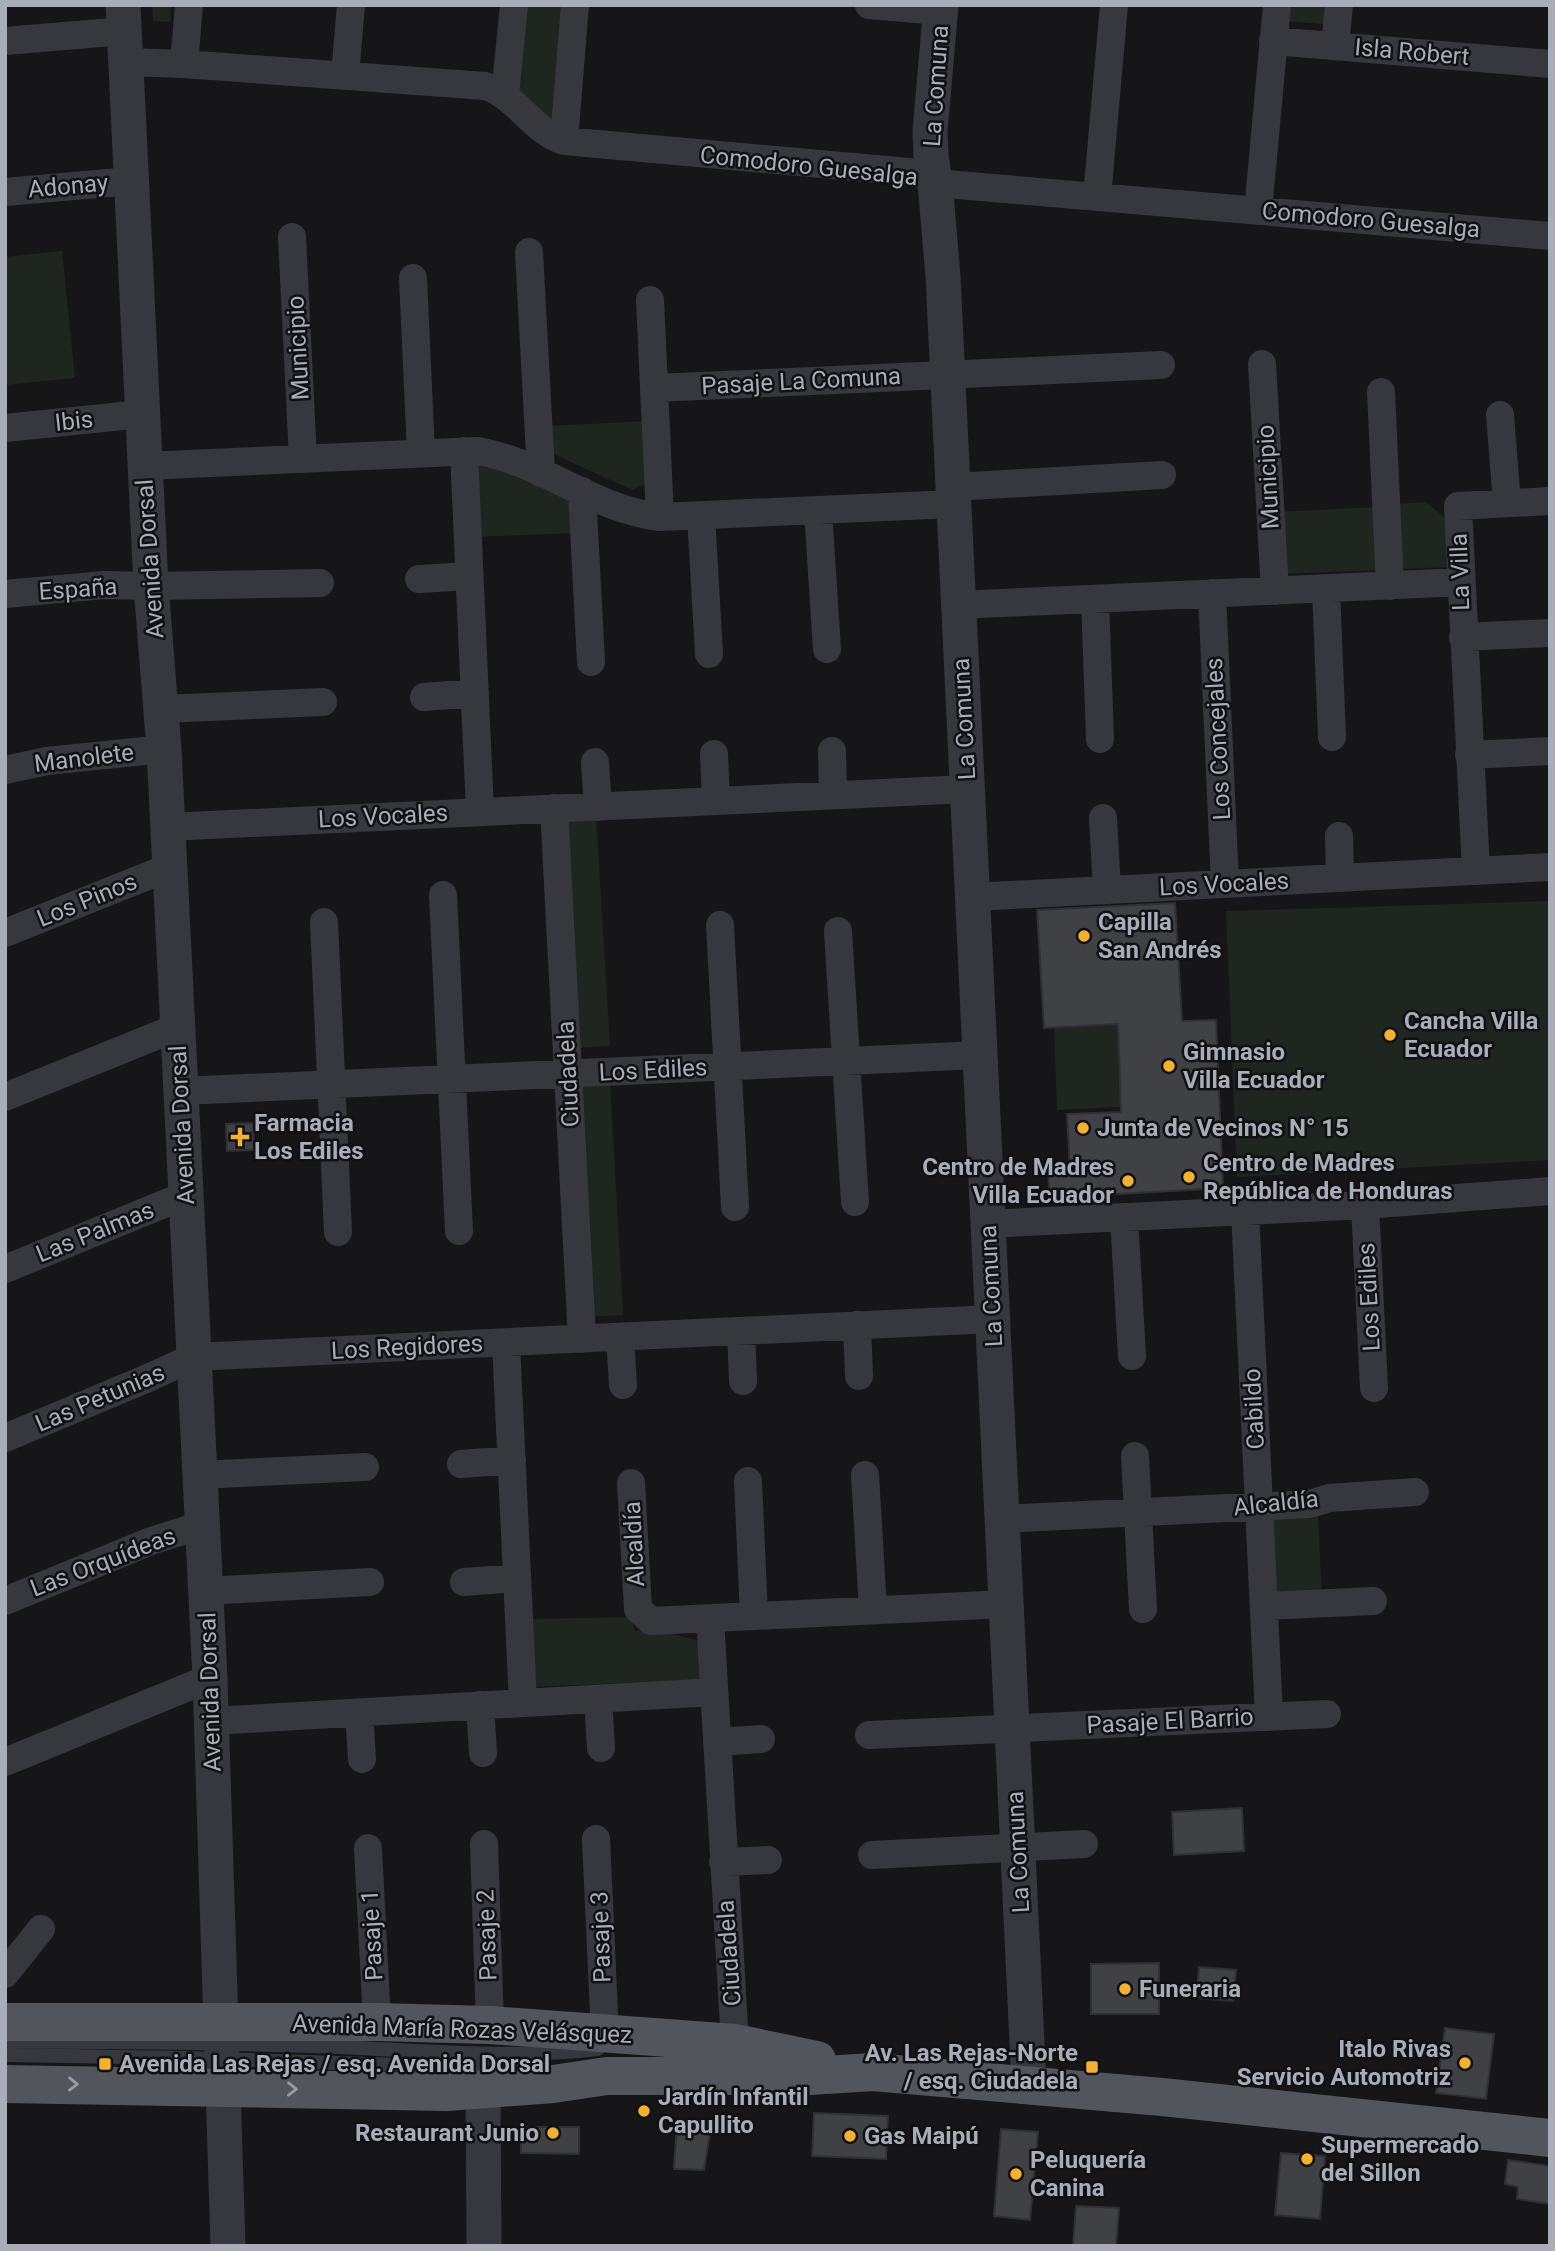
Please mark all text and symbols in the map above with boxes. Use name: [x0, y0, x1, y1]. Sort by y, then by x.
street label: La Comuna: [918, 24, 954, 148]
street label: Isla Robert: [1353, 33, 1471, 71]
street label: Comodoro Guesalga: [699, 141, 919, 191]
street label: Adonay: [27, 168, 110, 203]
street label: Comodoro Guesalga: [1261, 197, 1481, 243]
street label: Municipio: [281, 295, 315, 401]
street label: Pasaje La Comuna: [701, 362, 901, 400]
street label: Ibis: [54, 405, 94, 437]
street label: Municipio: [1251, 424, 1285, 530]
street label: Avenida Dorsal: [130, 478, 170, 640]
street label: La Villa: [1445, 533, 1475, 611]
street label: España: [38, 572, 118, 606]
street label: La Comuna: [947, 657, 981, 781]
street label: Los Concejales: [1200, 657, 1236, 821]
street label: Manolete: [33, 738, 135, 778]
street label: Los Vocales: [317, 799, 449, 833]
street label: Los Pinos: [33, 867, 141, 933]
street label: Los Vocales: [1158, 867, 1290, 901]
place label: Capilla San Andrés: [1098, 908, 1222, 964]
marker: Capilla San Andrés: [1076, 928, 1092, 944]
place label: Cancha Villa Ecuador: [1404, 1007, 1538, 1063]
street label: Ciudadela: [551, 1020, 585, 1128]
marker: Cancha Villa Ecuador: [1382, 1027, 1398, 1043]
place label: Gimnasio Villa Ecuador: [1183, 1038, 1325, 1094]
street label: Avenida Dorsal: [164, 1045, 200, 1205]
street label: Los Ediles: [598, 1053, 708, 1087]
marker: Gimnasio Villa Ecuador: [1161, 1058, 1177, 1074]
place label: Farmacia Los Ediles: [254, 1109, 364, 1165]
place label: Junta de Vecinos N° 15: [1097, 1114, 1349, 1142]
marker: Junta de Vecinos N° 15: [1075, 1120, 1091, 1136]
marker: Farmacia Los Ediles: [232, 1129, 248, 1145]
place label: Centro de Madres República de Honduras: [1203, 1149, 1453, 1205]
place label: Centro de Madres Villa Ecuador: [922, 1153, 1114, 1209]
marker: Centro de Madres República de Honduras: [1181, 1169, 1197, 1185]
marker: Centro de Madres Villa Ecuador: [1120, 1173, 1136, 1189]
street label: Las Palmas: [32, 1196, 158, 1268]
street label: La Comuna: [974, 1224, 1008, 1348]
street label: Los Ediles: [1352, 1242, 1386, 1352]
street label: Los Regidores: [330, 1329, 484, 1365]
street label: Las Petunias: [31, 1358, 169, 1438]
street label: Cabildo: [1238, 1368, 1270, 1450]
street label: Alcaldía: [1232, 1485, 1320, 1521]
street label: Alcaldía: [618, 1501, 650, 1587]
street label: Las Orquídeas: [26, 1521, 180, 1603]
street label: Avenida Dorsal: [193, 1612, 227, 1772]
street label: Pasaje El Barrio: [1086, 1703, 1254, 1739]
street label: La Comuna: [1001, 1790, 1035, 1914]
street label: Pasaje 1: [356, 1889, 388, 1981]
street label: Pasaje 2: [471, 1889, 503, 1981]
street label: Pasaje 3: [585, 1891, 617, 1983]
street label: Ciudadela: [711, 1899, 747, 2007]
place label: Funeraria: [1139, 1975, 1241, 2003]
marker: Funeraria: [1117, 1981, 1133, 1997]
street label: Avenida María Rozas Velásquez: [292, 2009, 632, 2049]
place label: Italo Rivas Servicio Automotriz: [1237, 2035, 1451, 2091]
place label: Av. Las Rejas-Norte / esq. Ciudadela: [865, 2039, 1078, 2095]
place label: Avenida Las Rejas / esq. Avenida Dorsal: [119, 2050, 550, 2078]
marker: Italo Rivas Servicio Automotriz: [1457, 2055, 1473, 2071]
marker: Avenida Las Rejas / esq. Avenida Dorsal: [97, 2056, 113, 2072]
marker: Av. Las Rejas-Norte / esq. Ciudadela: [1084, 2059, 1100, 2075]
one-way arrow: [68, 2077, 79, 2092]
one-way arrow: [287, 2081, 297, 2097]
place label: Jardín Infantil Capullito: [658, 2083, 808, 2139]
marker: Jardín Infantil Capullito: [636, 2103, 652, 2119]
place label: Restaurant Junio: [355, 2119, 539, 2147]
place label: Gas Maipú: [864, 2122, 979, 2150]
marker: Restaurant Junio: [545, 2125, 561, 2141]
marker: Gas Maipú: [842, 2128, 858, 2144]
place label: Supermercado del Sillon: [1321, 2131, 1479, 2187]
place label: Peluquería Canina: [1030, 2146, 1146, 2202]
marker: Supermercado del Sillon: [1299, 2151, 1315, 2167]
marker: Peluquería Canina: [1008, 2166, 1024, 2182]

